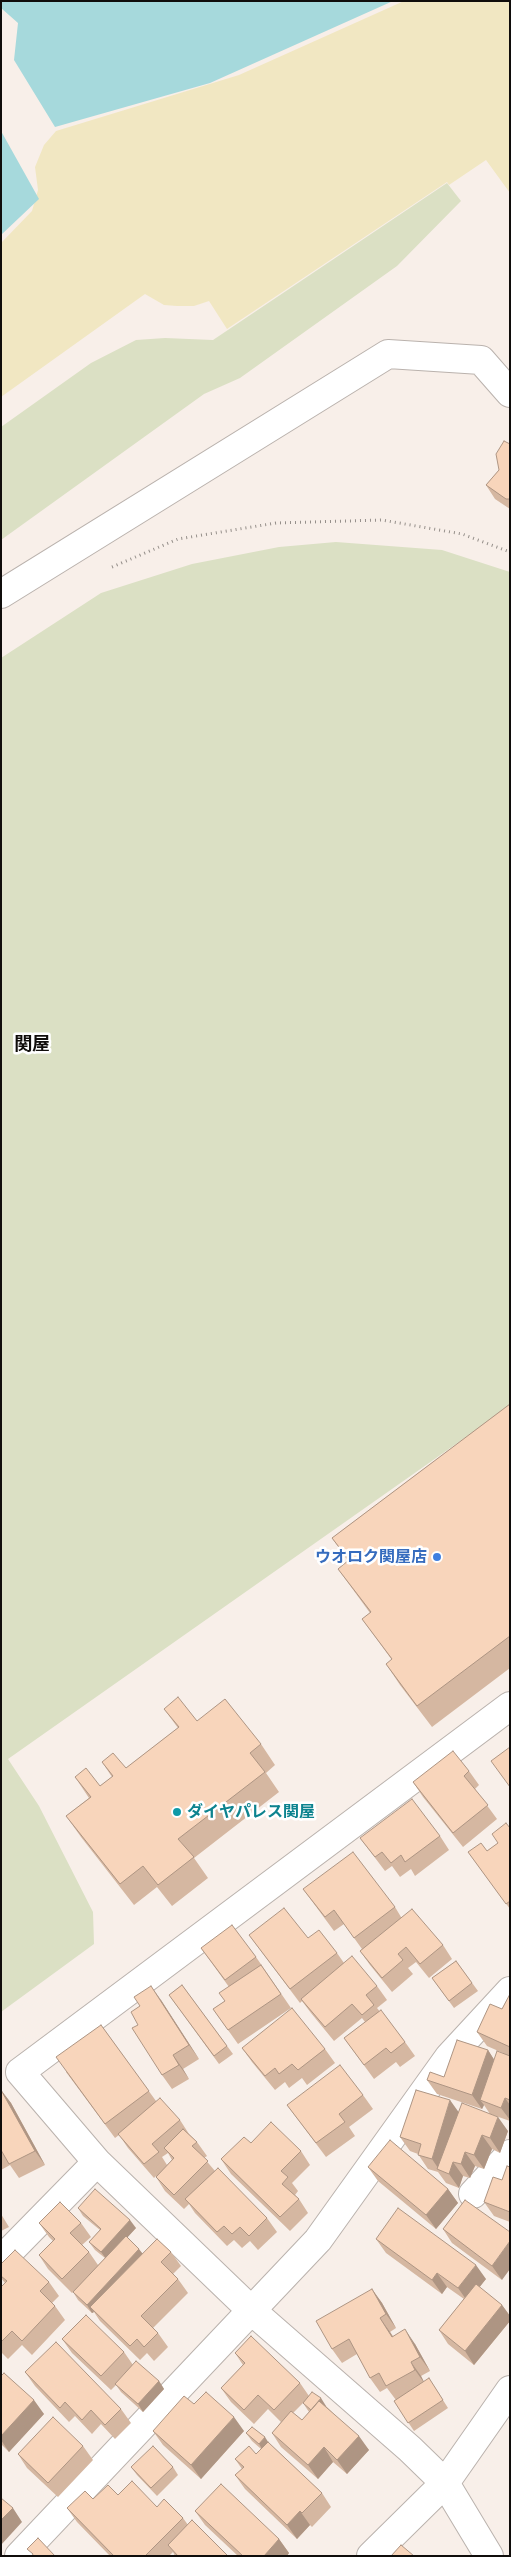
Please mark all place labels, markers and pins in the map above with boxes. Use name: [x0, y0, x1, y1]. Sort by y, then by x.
place label: ウオロク関屋店: [315, 1547, 427, 1567]
marker: ウオロク関屋店: [431, 1551, 443, 1563]
place label: ダイヤパレス関屋: [187, 1802, 315, 1822]
marker: ダイヤパレス関屋: [171, 1806, 183, 1818]

